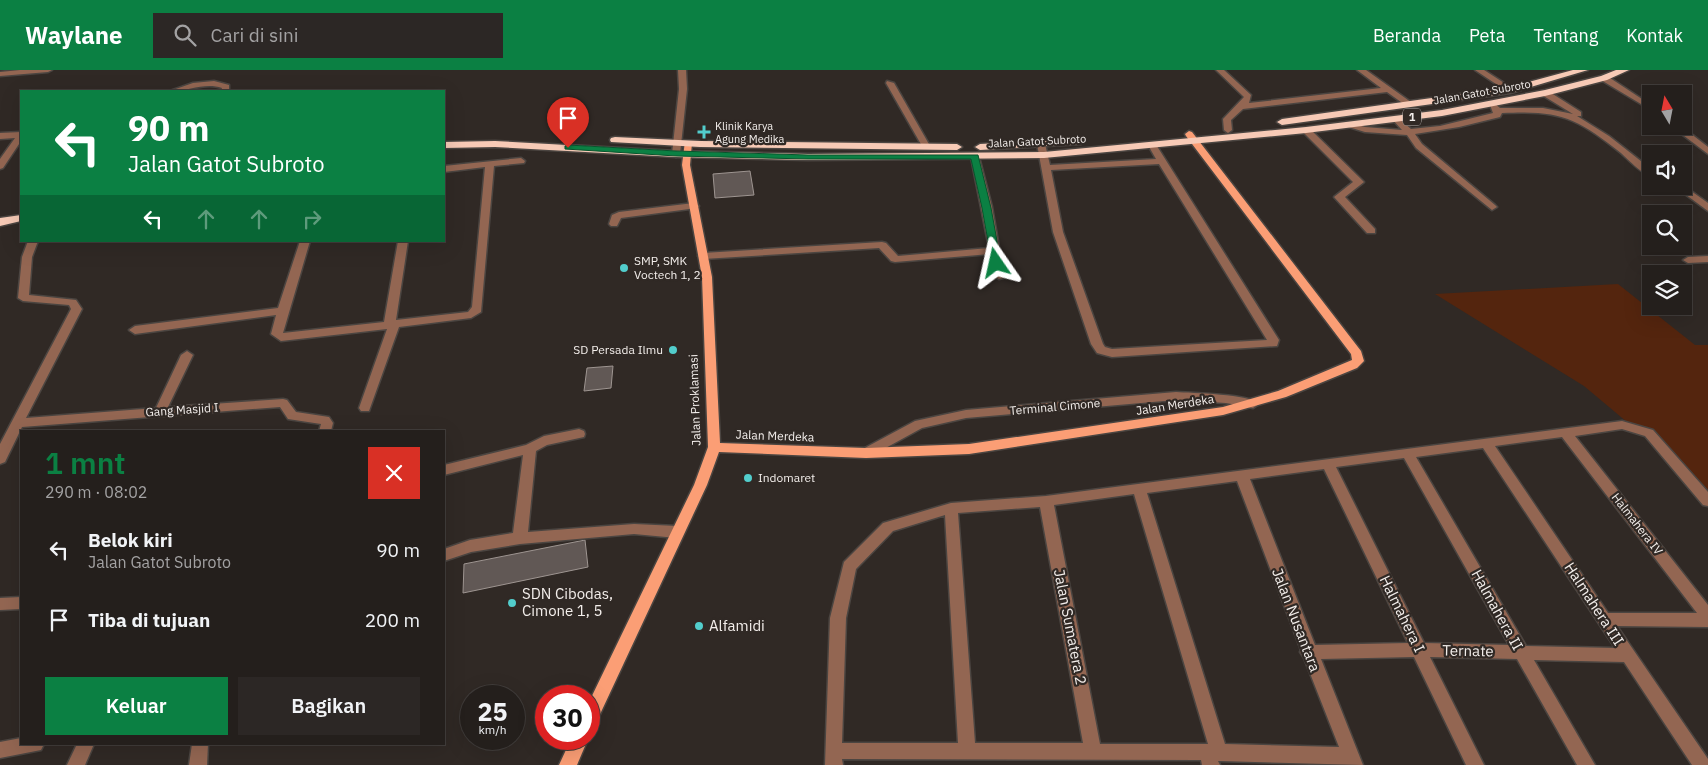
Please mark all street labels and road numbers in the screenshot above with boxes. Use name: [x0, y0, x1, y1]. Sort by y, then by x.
street label: Jalan Gatot Subroto: [1432, 77, 1532, 107]
road number: 1: [1403, 108, 1421, 126]
street label: Jalan Gatot Subroto: [988, 131, 1086, 151]
street label: Jalan Proklamasi: [685, 354, 704, 446]
street label: Jalan Merdeka: [1135, 391, 1216, 418]
street label: Terminal Cimone: [1009, 395, 1101, 418]
street label: Gang Masjid I: [145, 399, 219, 420]
street label: Jalan Merdeka: [735, 427, 815, 444]
street label: Halmahera IV: [1609, 490, 1667, 558]
street label: Halmahera III: [1560, 558, 1628, 649]
street label: Jalan Nusantara: [1268, 565, 1325, 674]
street label: Halmahera II: [1467, 566, 1527, 654]
street label: Jalan Sumatera 2: [1050, 567, 1091, 686]
street label: Halmahera I: [1376, 572, 1429, 655]
street label: Ternate: [1442, 641, 1494, 660]

